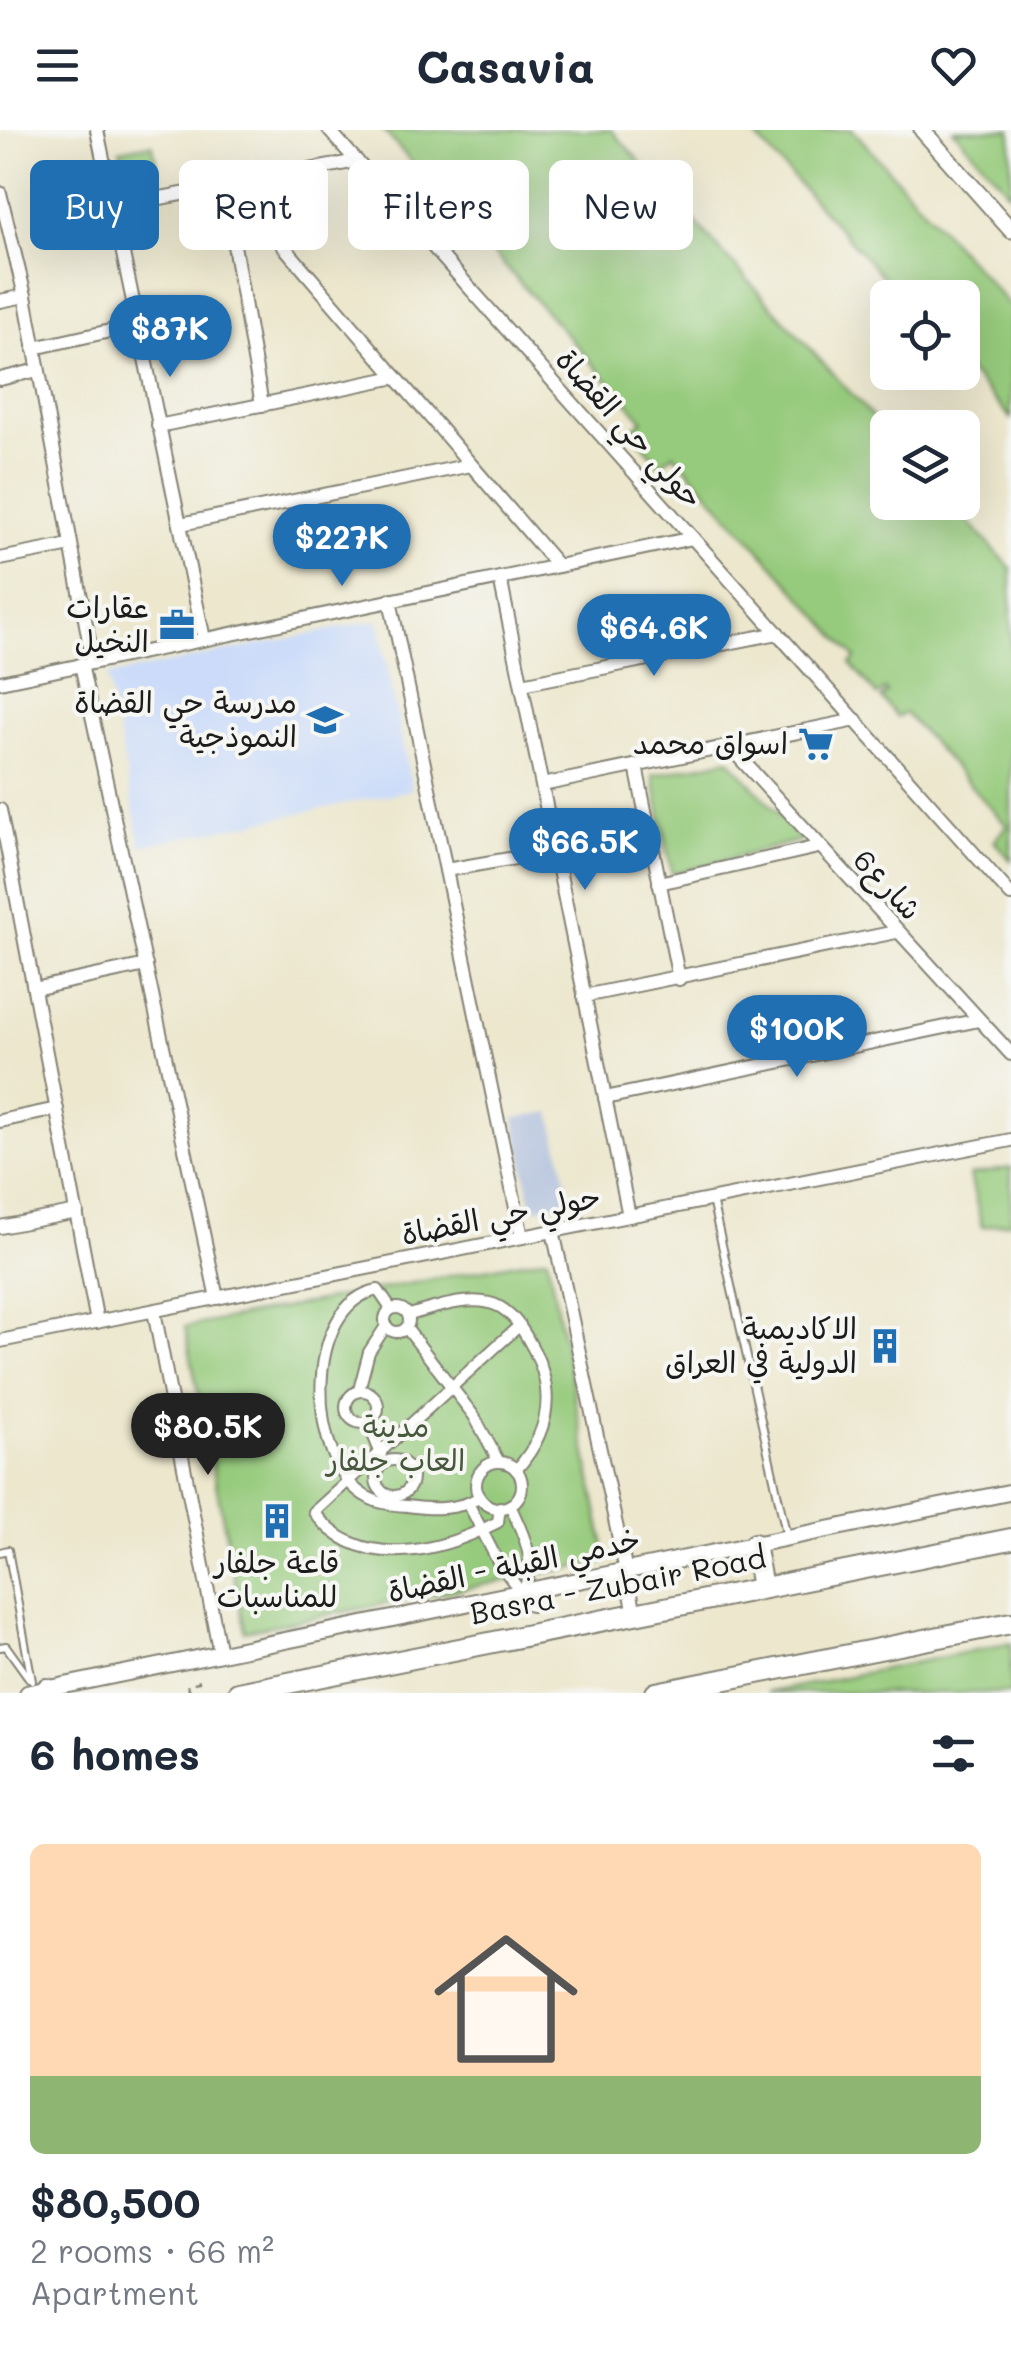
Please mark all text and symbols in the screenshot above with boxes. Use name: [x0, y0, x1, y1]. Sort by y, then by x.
text: Casavia: [416, 36, 595, 94]
icon: menu: [30, 38, 85, 93]
icon: heart: [926, 38, 981, 93]
chip: Buy: [30, 160, 159, 250]
chip: Rent: [179, 160, 328, 250]
chip: Filters: [348, 160, 529, 250]
chip: New: [549, 160, 693, 250]
map controls: [870, 280, 980, 520]
button: locate: [870, 280, 980, 390]
pin: $87K: [111, 295, 229, 380]
text: $87K: [131, 306, 209, 348]
street label: حولي حي القضاة: [542, 339, 713, 522]
button: layers: [870, 410, 980, 520]
pin: $227K: [272, 504, 412, 589]
text: $227K: [295, 515, 389, 557]
place label: عقارات النخيل: [66, 586, 149, 660]
pin: $64.6K: [573, 594, 735, 679]
text: $64.6K: [599, 605, 709, 647]
office icon: عقارات النخيل: [158, 606, 196, 644]
place label: مدرسة حي القضاة النموذجية: [74, 681, 297, 756]
school or university icon: مدرسة حي القضاة النموذجية: [306, 701, 344, 739]
place label: اسواق محمد: [633, 722, 788, 762]
supermarket icon: اسواق محمد: [797, 725, 835, 763]
pin: $66.5K: [504, 808, 666, 893]
text: $66.5K: [531, 819, 639, 861]
street label: شارع6: [843, 840, 931, 930]
pin: $100K: [727, 995, 867, 1080]
text: $100K: [749, 1006, 845, 1048]
street label: حولي حي القضاة: [398, 1175, 605, 1261]
place label: الاكاديمية الدولية في العراق: [665, 1307, 857, 1384]
building icon: الاكاديمية الدولية في العراق: [866, 1327, 904, 1365]
pin: $80.5K: [127, 1393, 289, 1478]
text: $80.5K: [153, 1404, 263, 1446]
park label: مدينة العاب جلفار: [324, 1405, 465, 1479]
building icon: قاعة جلفار للمناسبات: [258, 1502, 296, 1540]
street label: خدمي القبلة - القضاة: [384, 1518, 645, 1618]
street label: Basra - Zubair Road: [466, 1536, 769, 1632]
place label: قاعة جلفار للمناسبات: [212, 1541, 339, 1615]
text: 6 homes: [30, 1726, 200, 1781]
icon: filters: [926, 1726, 981, 1781]
icon: home: [416, 1909, 596, 2089]
text: $80,500: [30, 2174, 200, 2229]
text: 2 rooms · 66 m²: [30, 2229, 274, 2271]
text: Apartment: [30, 2271, 199, 2313]

